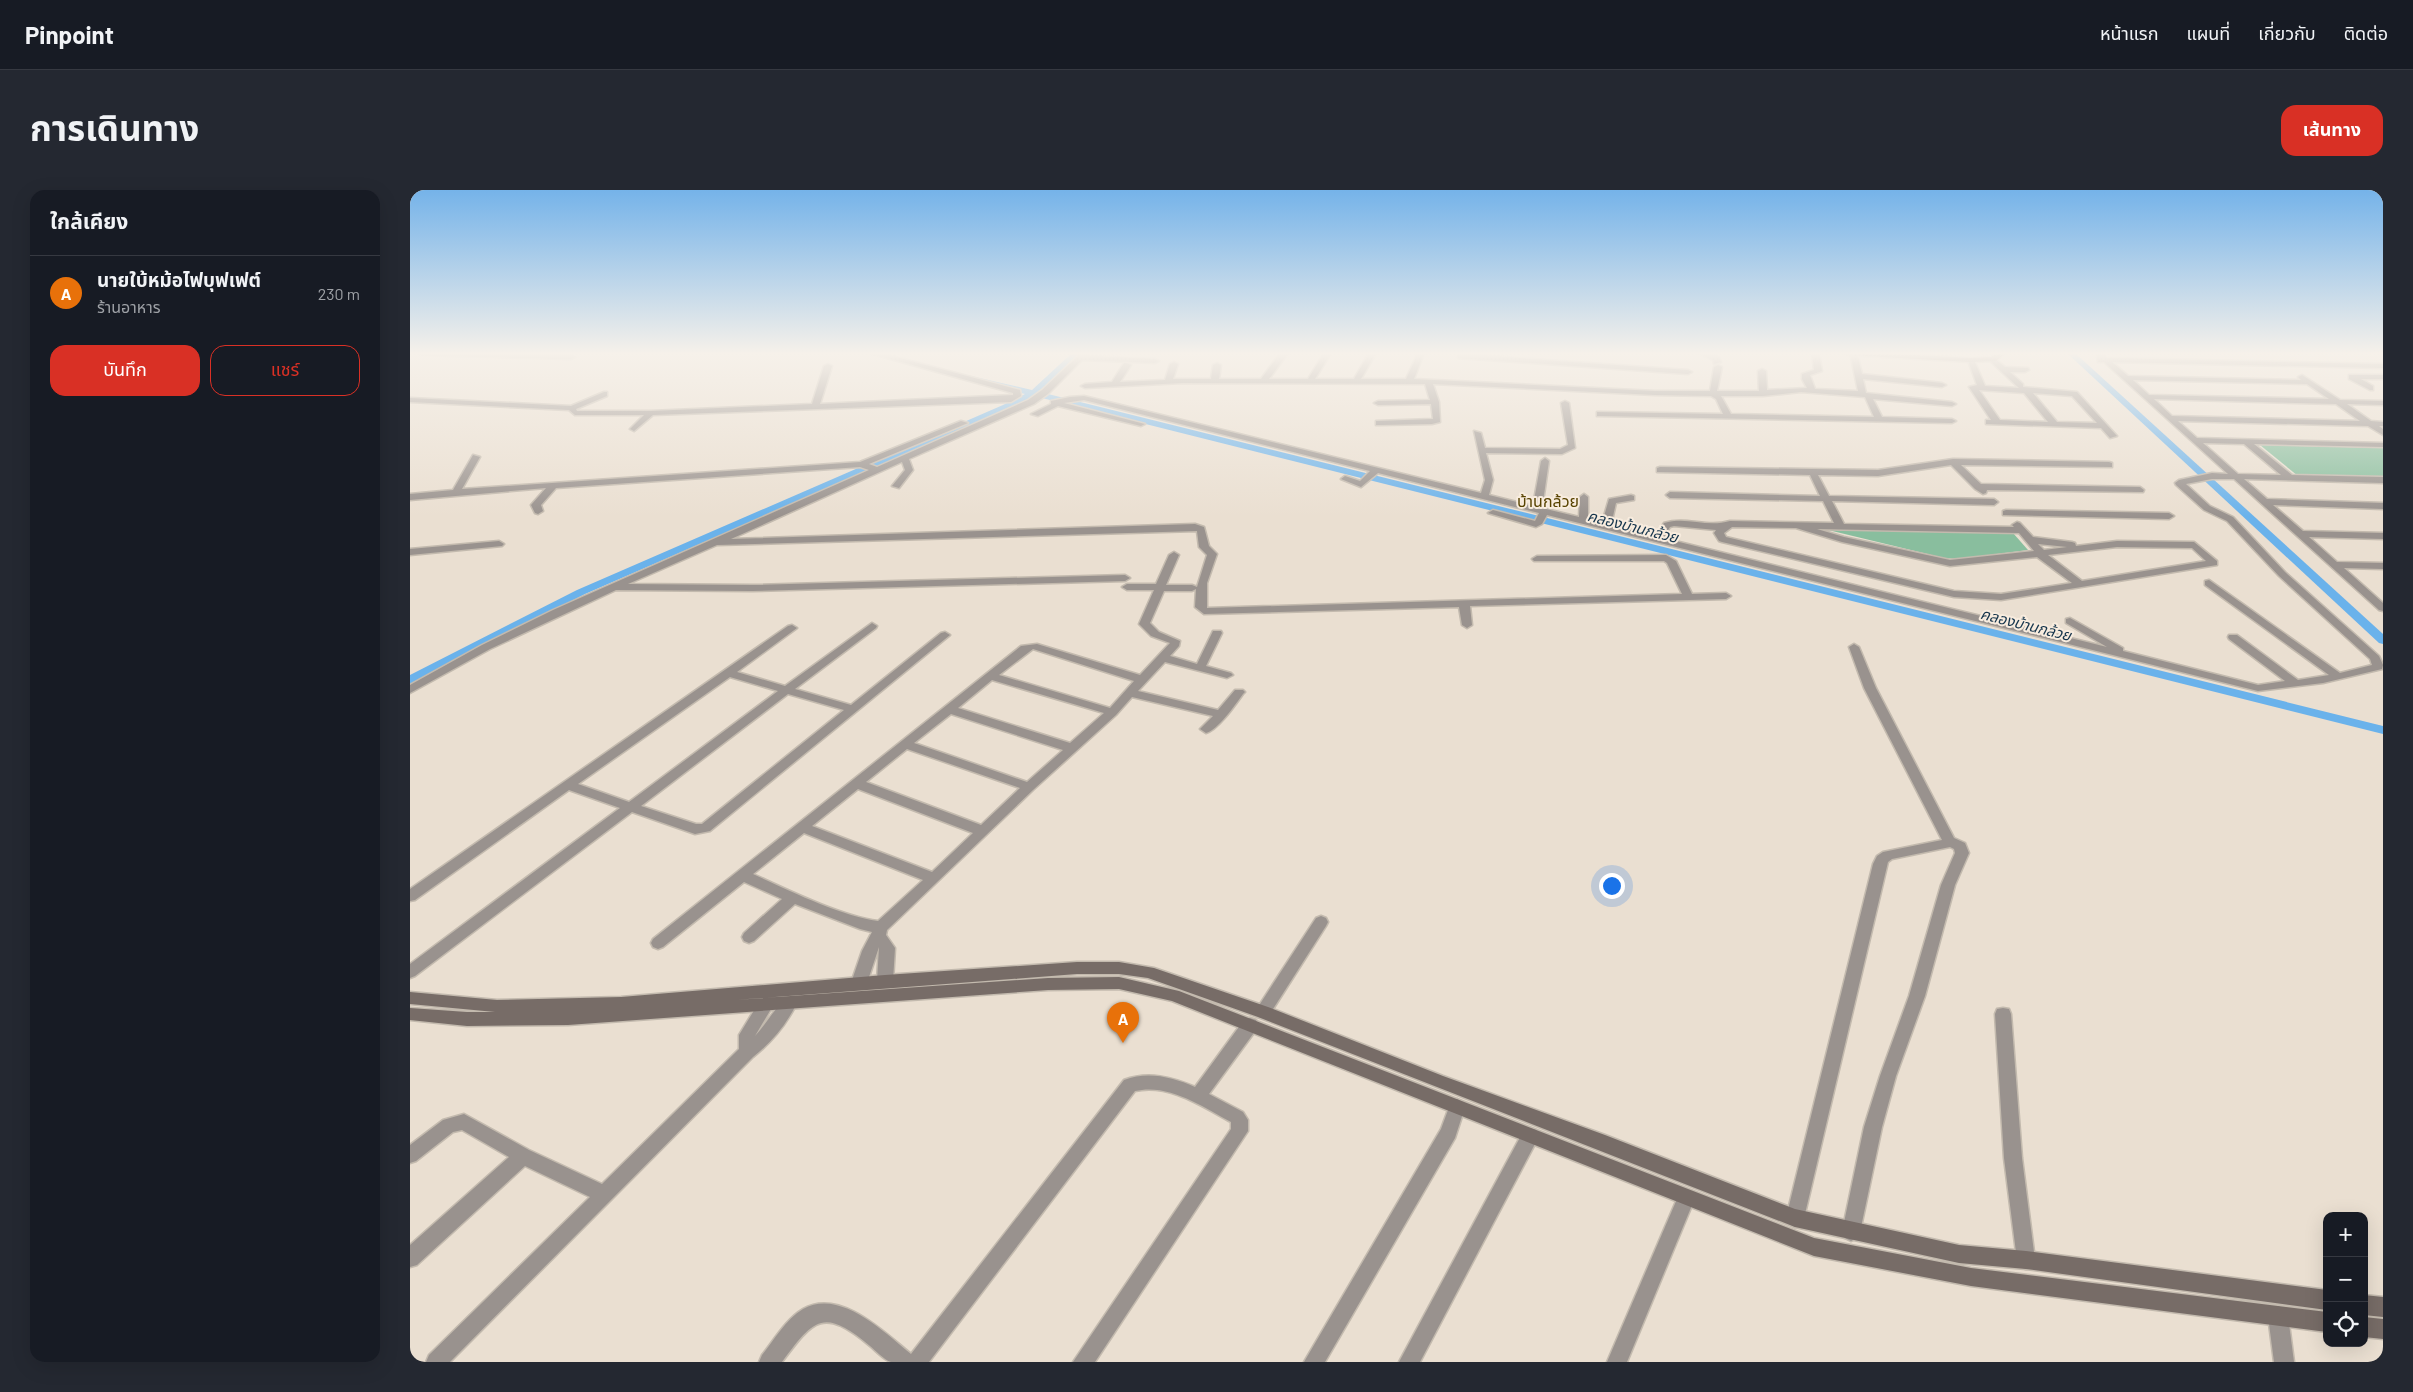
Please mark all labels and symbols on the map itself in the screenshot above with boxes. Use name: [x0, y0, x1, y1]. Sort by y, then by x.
district label: บ้านกล้วย: [1517, 491, 1579, 510]
water label: คลองบ้านกล้วย: [1586, 506, 1681, 546]
water label: คลองบ้านกล้วย: [1979, 604, 2074, 644]
your location: [1599, 873, 1625, 899]
pin: A: [1107, 1002, 1139, 1043]

